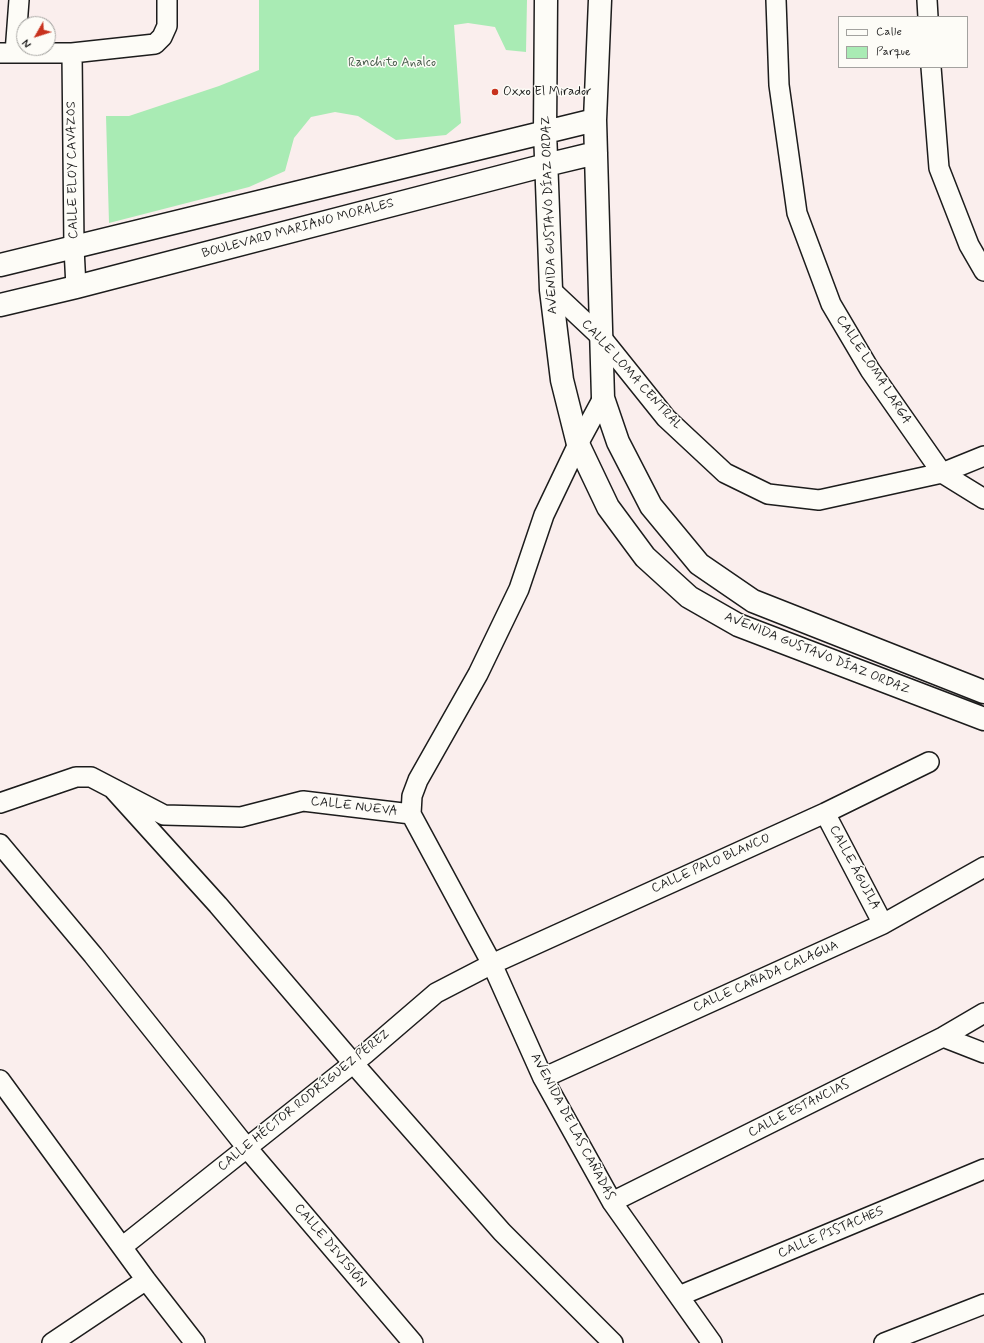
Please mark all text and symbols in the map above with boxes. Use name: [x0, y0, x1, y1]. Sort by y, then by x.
north arrow: [16, 16, 56, 56]
legend: [838, 16, 968, 68]
text: Calle: [876, 24, 902, 40]
text: N: [20, 36, 35, 50]
text: Parque: [876, 44, 911, 60]
park label: Ranchito Analco: [348, 55, 436, 71]
place label: Oxxo El Mirador: [503, 84, 592, 100]
marker: Oxxo El Mirador: [490, 87, 500, 97]
street label: CALLE ELOY CAVAZOS: [64, 101, 82, 239]
street label: AVENIDA GUSTAVO DÍAZ ORDAZ: [539, 115, 561, 315]
street label: BOULEVARD MARIANO MORALES: [200, 196, 396, 262]
street label: CALLE LOMA LARGA: [832, 313, 914, 427]
street label: CALLE LOMA CENTRAL: [578, 317, 684, 433]
street label: AVENIDA GUSTAVO DÍAZ ORDAZ: [722, 610, 912, 698]
street label: CALLE NUEVA: [310, 794, 398, 820]
street label: CALLE ÁGUILA: [825, 823, 883, 913]
street label: CALLE PALO BLANCO: [649, 831, 773, 897]
street label: CALLE CAÑADA CALAGUA: [691, 938, 841, 1016]
street label: CALLE HÉCTOR RODRÍGUEZ PÉREZ: [215, 1027, 393, 1175]
street label: AVENIDA DE LAS CAÑADAS: [527, 1051, 617, 1203]
street label: CALLE ESTANCIAS: [746, 1077, 852, 1141]
street label: CALLE DIVISIÓN: [290, 1201, 370, 1291]
street label: CALLE PISTACHES: [776, 1204, 886, 1262]

